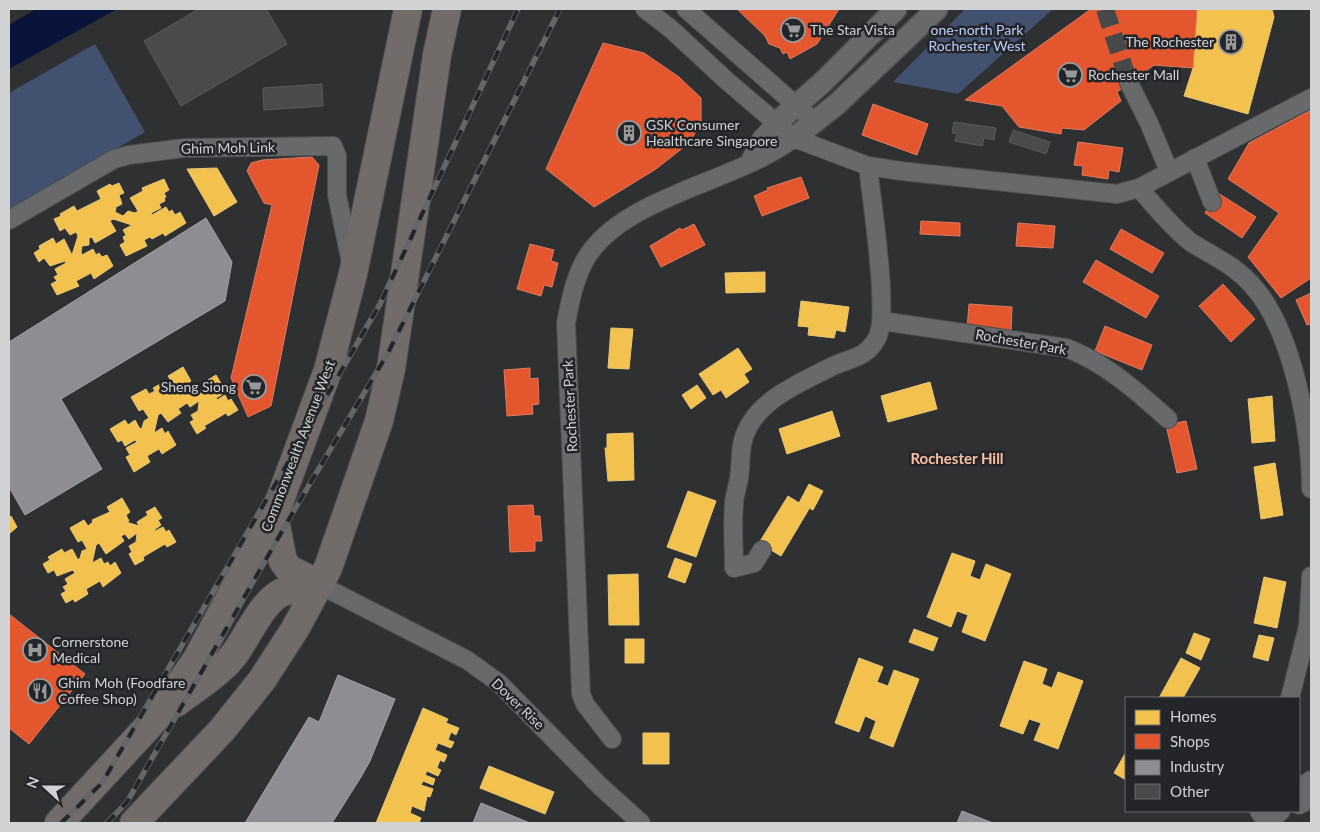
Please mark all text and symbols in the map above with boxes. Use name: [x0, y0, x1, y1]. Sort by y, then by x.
supermarket icon: The Star Vista: [780, 17, 806, 43]
place label: The Star Vista: [810, 21, 895, 38]
park label: one-north Park Rochester West: [929, 21, 1025, 54]
building icon: The Rochester: [1218, 29, 1244, 55]
place label: The Rochester: [1125, 33, 1214, 50]
supermarket icon: Rochester Mall: [1057, 62, 1083, 88]
place label: Rochester Mall: [1088, 66, 1179, 83]
place label: GSK Consumer Healthcare Singapore: [646, 116, 777, 149]
building icon: GSK Consumer Healthcare Singapore: [616, 120, 642, 146]
street label: Ghim Moh Link: [181, 138, 276, 157]
street label: Rochester Park: [974, 325, 1069, 358]
street label: Commonwealth Avenue West: [257, 358, 338, 534]
street label: Rochester Park: [559, 359, 580, 453]
supermarket icon: Sheng Siong: [241, 374, 267, 400]
place label: Sheng Siong: [161, 378, 236, 395]
district label: Rochester Hill: [910, 449, 1004, 467]
place label: Cornerstone Medical: [52, 633, 129, 666]
hospital icon: Cornerstone Medical: [22, 637, 48, 663]
place label: Ghim Moh (Foodfare Coffee Shop): [58, 674, 185, 707]
street label: Dover Rise: [488, 674, 548, 733]
restaurant icon: Ghim Moh (Foodfare Coffee Shop): [27, 678, 53, 704]
legend: [1125, 697, 1300, 812]
text: Homes: [1170, 707, 1216, 725]
text: Shops: [1170, 732, 1210, 750]
text: Industry: [1170, 757, 1225, 775]
north arrow: [20, 762, 70, 812]
text: N: [23, 774, 42, 790]
text: Other: [1170, 782, 1210, 800]

